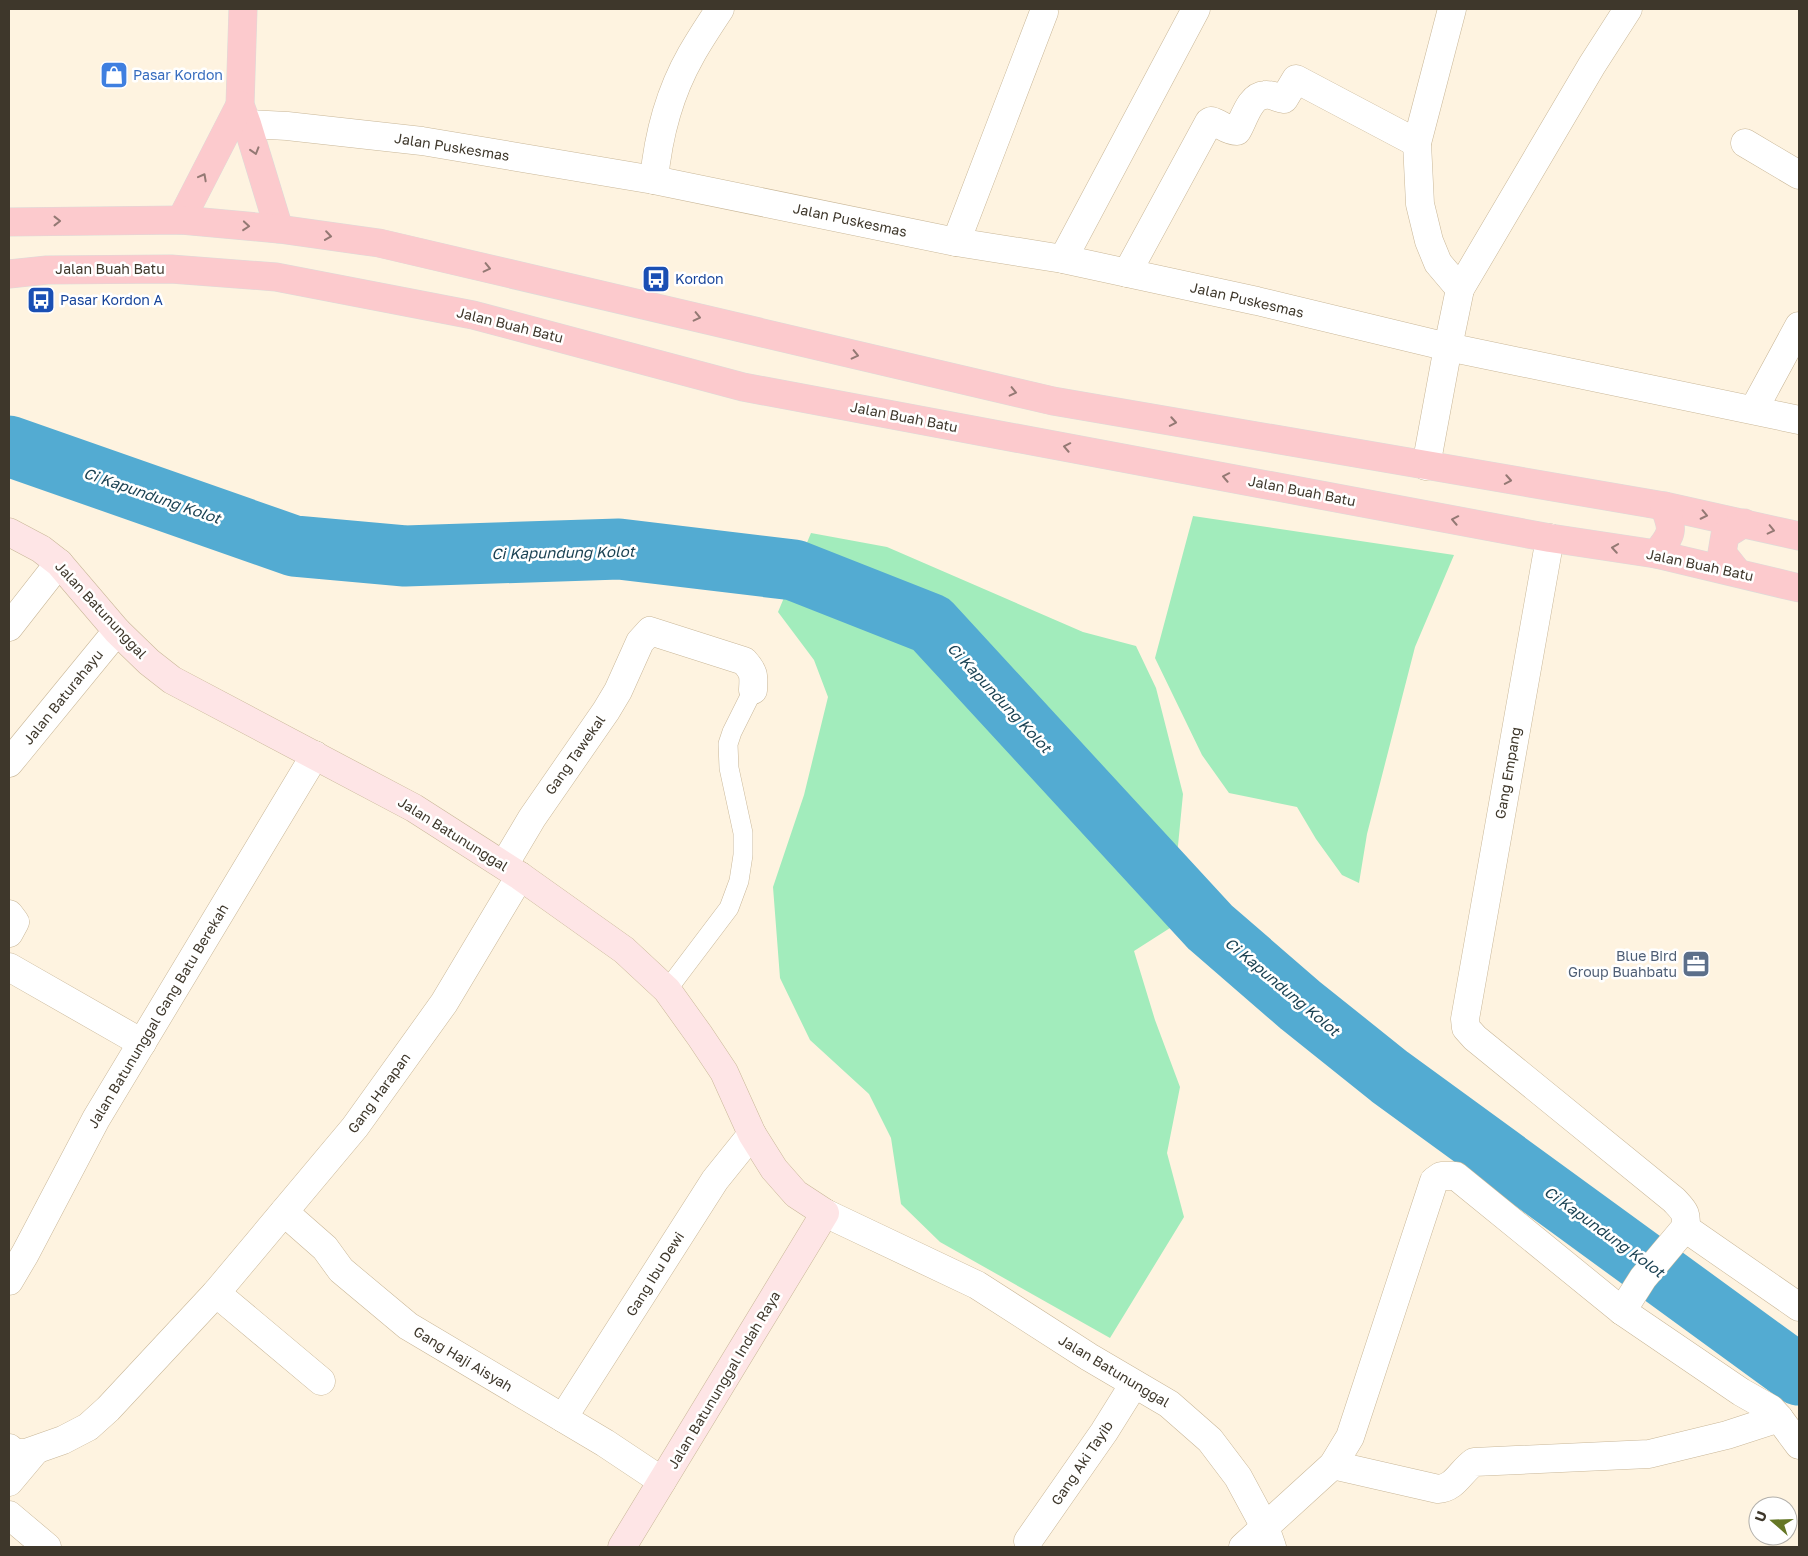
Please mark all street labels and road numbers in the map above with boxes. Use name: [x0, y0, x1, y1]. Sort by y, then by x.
street label: Jalan Puskesmas: [393, 129, 511, 164]
street label: Jalan Puskesmas: [792, 199, 909, 240]
street label: Jalan Buah Batu: [55, 260, 165, 277]
street label: Jalan Puskesmas: [1189, 278, 1306, 321]
street label: Jalan Buah Batu: [455, 303, 565, 346]
street label: Jalan Buah Batu: [849, 398, 959, 435]
street label: Jalan Buah Batu: [1247, 472, 1357, 509]
street label: Jalan Buah Batu: [1645, 545, 1755, 584]
street label: Jalan Batununggal: [52, 558, 151, 662]
street label: Jalan Baturahayu: [19, 646, 106, 748]
street label: Gang Tawekal: [541, 712, 608, 798]
street label: Gang Empang: [1491, 726, 1524, 820]
street label: Jalan Batununggal: [395, 793, 511, 874]
street label: Jalan Batununggal Gang Batu Berekah: [84, 901, 231, 1131]
street label: Gang Harapan: [344, 1049, 414, 1136]
street label: Gang Ibu Dewi: [622, 1228, 687, 1319]
street label: Jalan Batununggal Indah Raya: [664, 1288, 783, 1472]
street label: Gang Haji Aisyah: [411, 1322, 516, 1395]
street label: Jalan Batununggal: [1056, 1331, 1173, 1410]
street label: Gang Aki Tayib: [1047, 1417, 1116, 1508]

